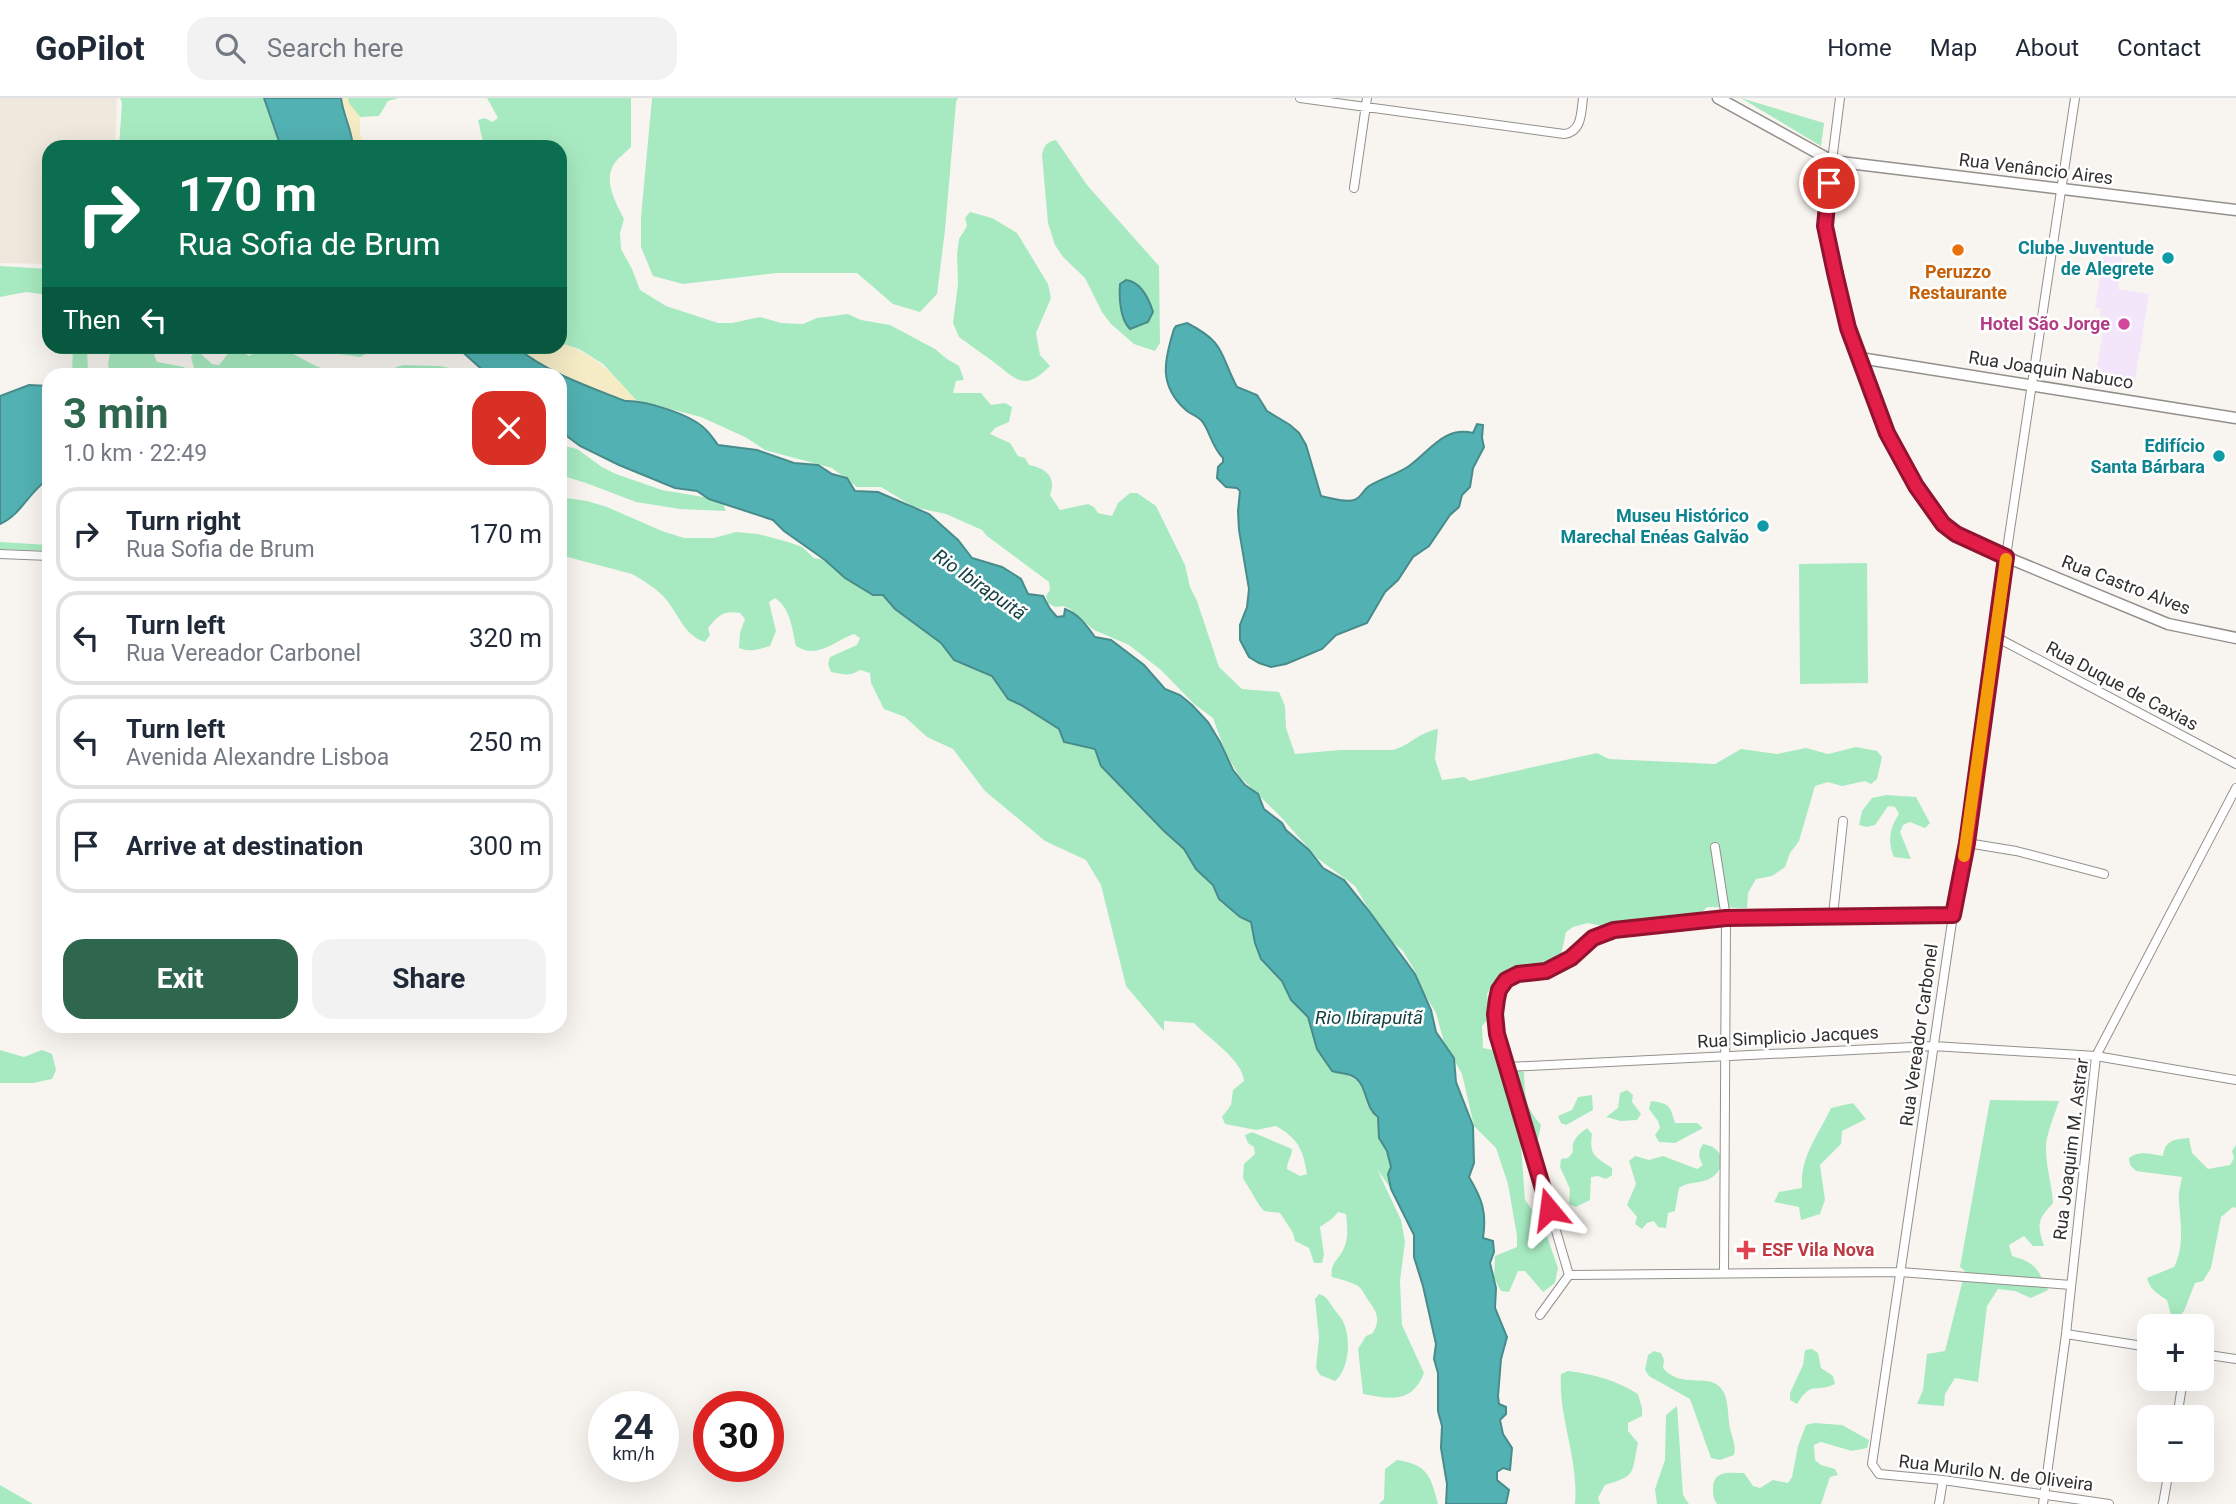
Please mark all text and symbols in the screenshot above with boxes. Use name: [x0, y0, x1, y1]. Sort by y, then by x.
search box: [187, 17, 677, 80]
text: GoPilot: [35, 29, 145, 68]
icon: search: [211, 29, 249, 67]
text: Search here: [267, 33, 403, 63]
text: Home: [1827, 34, 1892, 62]
text: Map: [1930, 34, 1977, 62]
text: About: [2015, 34, 2079, 62]
text: Contact: [2117, 34, 2201, 62]
street label: Rua Venâncio Aires: [1958, 149, 2114, 188]
pin: [1799, 153, 1859, 213]
icon: arrive: [1810, 164, 1848, 202]
text: 170 m: [178, 166, 317, 223]
icon: right: [63, 168, 154, 259]
text: Rua Sofia de Brum: [178, 225, 440, 263]
place label: Clube Juventude de Alegrete: [2018, 237, 2154, 279]
marker: Peruzzo Restaurante: [1950, 242, 1966, 258]
marker: Clube Juventude de Alegrete: [2160, 250, 2176, 266]
place label: Peruzzo Restaurante: [1909, 261, 2007, 303]
icon: left: [135, 301, 173, 339]
text: Then: [63, 305, 121, 335]
place label: Hotel São Jorge: [1980, 313, 2110, 334]
marker: Hotel São Jorge: [2116, 316, 2132, 332]
street label: Rua Joaquin Nabuco: [1967, 346, 2135, 393]
text: 3 min: [63, 389, 169, 438]
button: close: [472, 391, 546, 465]
place label: Edifício Santa Bárbara: [2091, 435, 2205, 477]
text: 1.0 km · 22:49: [63, 440, 207, 467]
marker: Edifício Santa Bárbara: [2211, 448, 2227, 464]
place label: Museu Histórico Marechal Enéas Galvão: [1560, 505, 1749, 547]
text: Turn right: [126, 506, 241, 536]
icon: right: [67, 515, 105, 553]
marker: Museu Histórico Marechal Enéas Galvão: [1755, 518, 1771, 534]
text: 170 m: [469, 519, 542, 549]
text: Rua Sofia de Brum: [126, 536, 315, 563]
water label: Rio Ibirapuitã: [929, 544, 1030, 625]
street label: Rua Castro Alves: [2059, 550, 2194, 619]
text: Turn left: [126, 610, 225, 640]
icon: left: [67, 619, 105, 657]
text: 320 m: [469, 623, 542, 653]
street label: Rua Duque de Caxias: [2043, 637, 2202, 735]
text: Rua Vereador Carbonel: [126, 640, 361, 667]
text: Turn left: [126, 714, 225, 744]
icon: left: [67, 723, 105, 761]
text: 250 m: [469, 727, 542, 757]
text: Avenida Alexandre Lisboa: [126, 744, 389, 771]
icon: arrive: [67, 827, 105, 865]
text: Arrive at destination: [126, 831, 363, 861]
text: 300 m: [469, 831, 542, 861]
button: Exit: [63, 939, 298, 1019]
button: Share: [312, 939, 546, 1019]
street label: Rua Vereador Carbonel: [1895, 942, 1942, 1127]
water label: Rio Ibirapuitã: [1315, 1006, 1423, 1029]
street label: Rua Simplicio Jacques: [1697, 1021, 1879, 1052]
street label: Rua Joaquim M. Astrar: [2049, 1057, 2092, 1241]
position arrow: [1512, 1172, 1586, 1246]
place label: ESF Vila Nova: [1762, 1239, 1875, 1260]
marker: ESF Vila Nova: [1736, 1240, 1756, 1260]
map controls: [2137, 1314, 2214, 1482]
button: +: [2137, 1314, 2214, 1391]
speed limit sign: 30: [693, 1391, 784, 1482]
button: −: [2137, 1405, 2214, 1482]
text: 24: [613, 1407, 654, 1448]
text: km/h: [612, 1443, 655, 1464]
street label: Rua Murilo N. de Oliveira: [1898, 1450, 2095, 1495]

